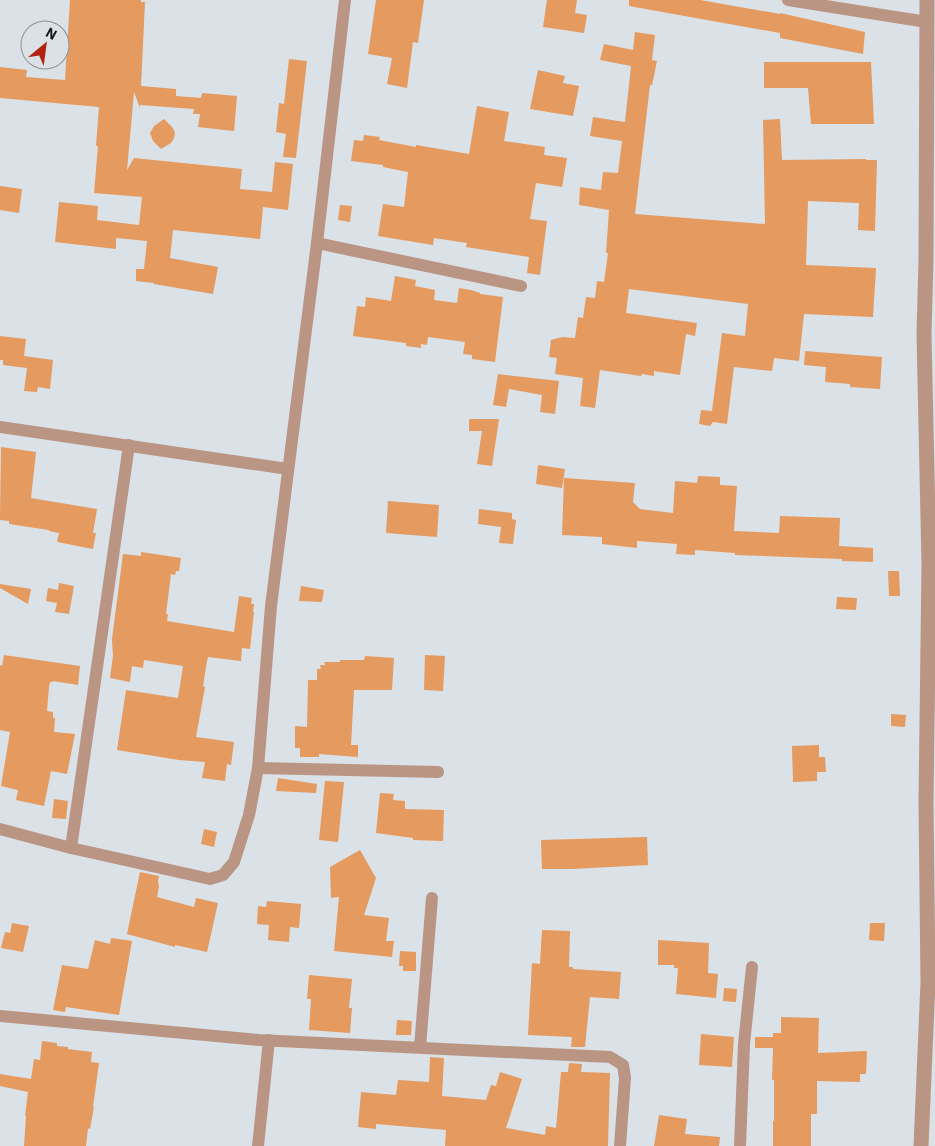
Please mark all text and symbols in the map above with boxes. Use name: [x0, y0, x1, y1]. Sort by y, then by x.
north arrow: [20, 20, 70, 70]
text: N: [43, 23, 60, 44]

